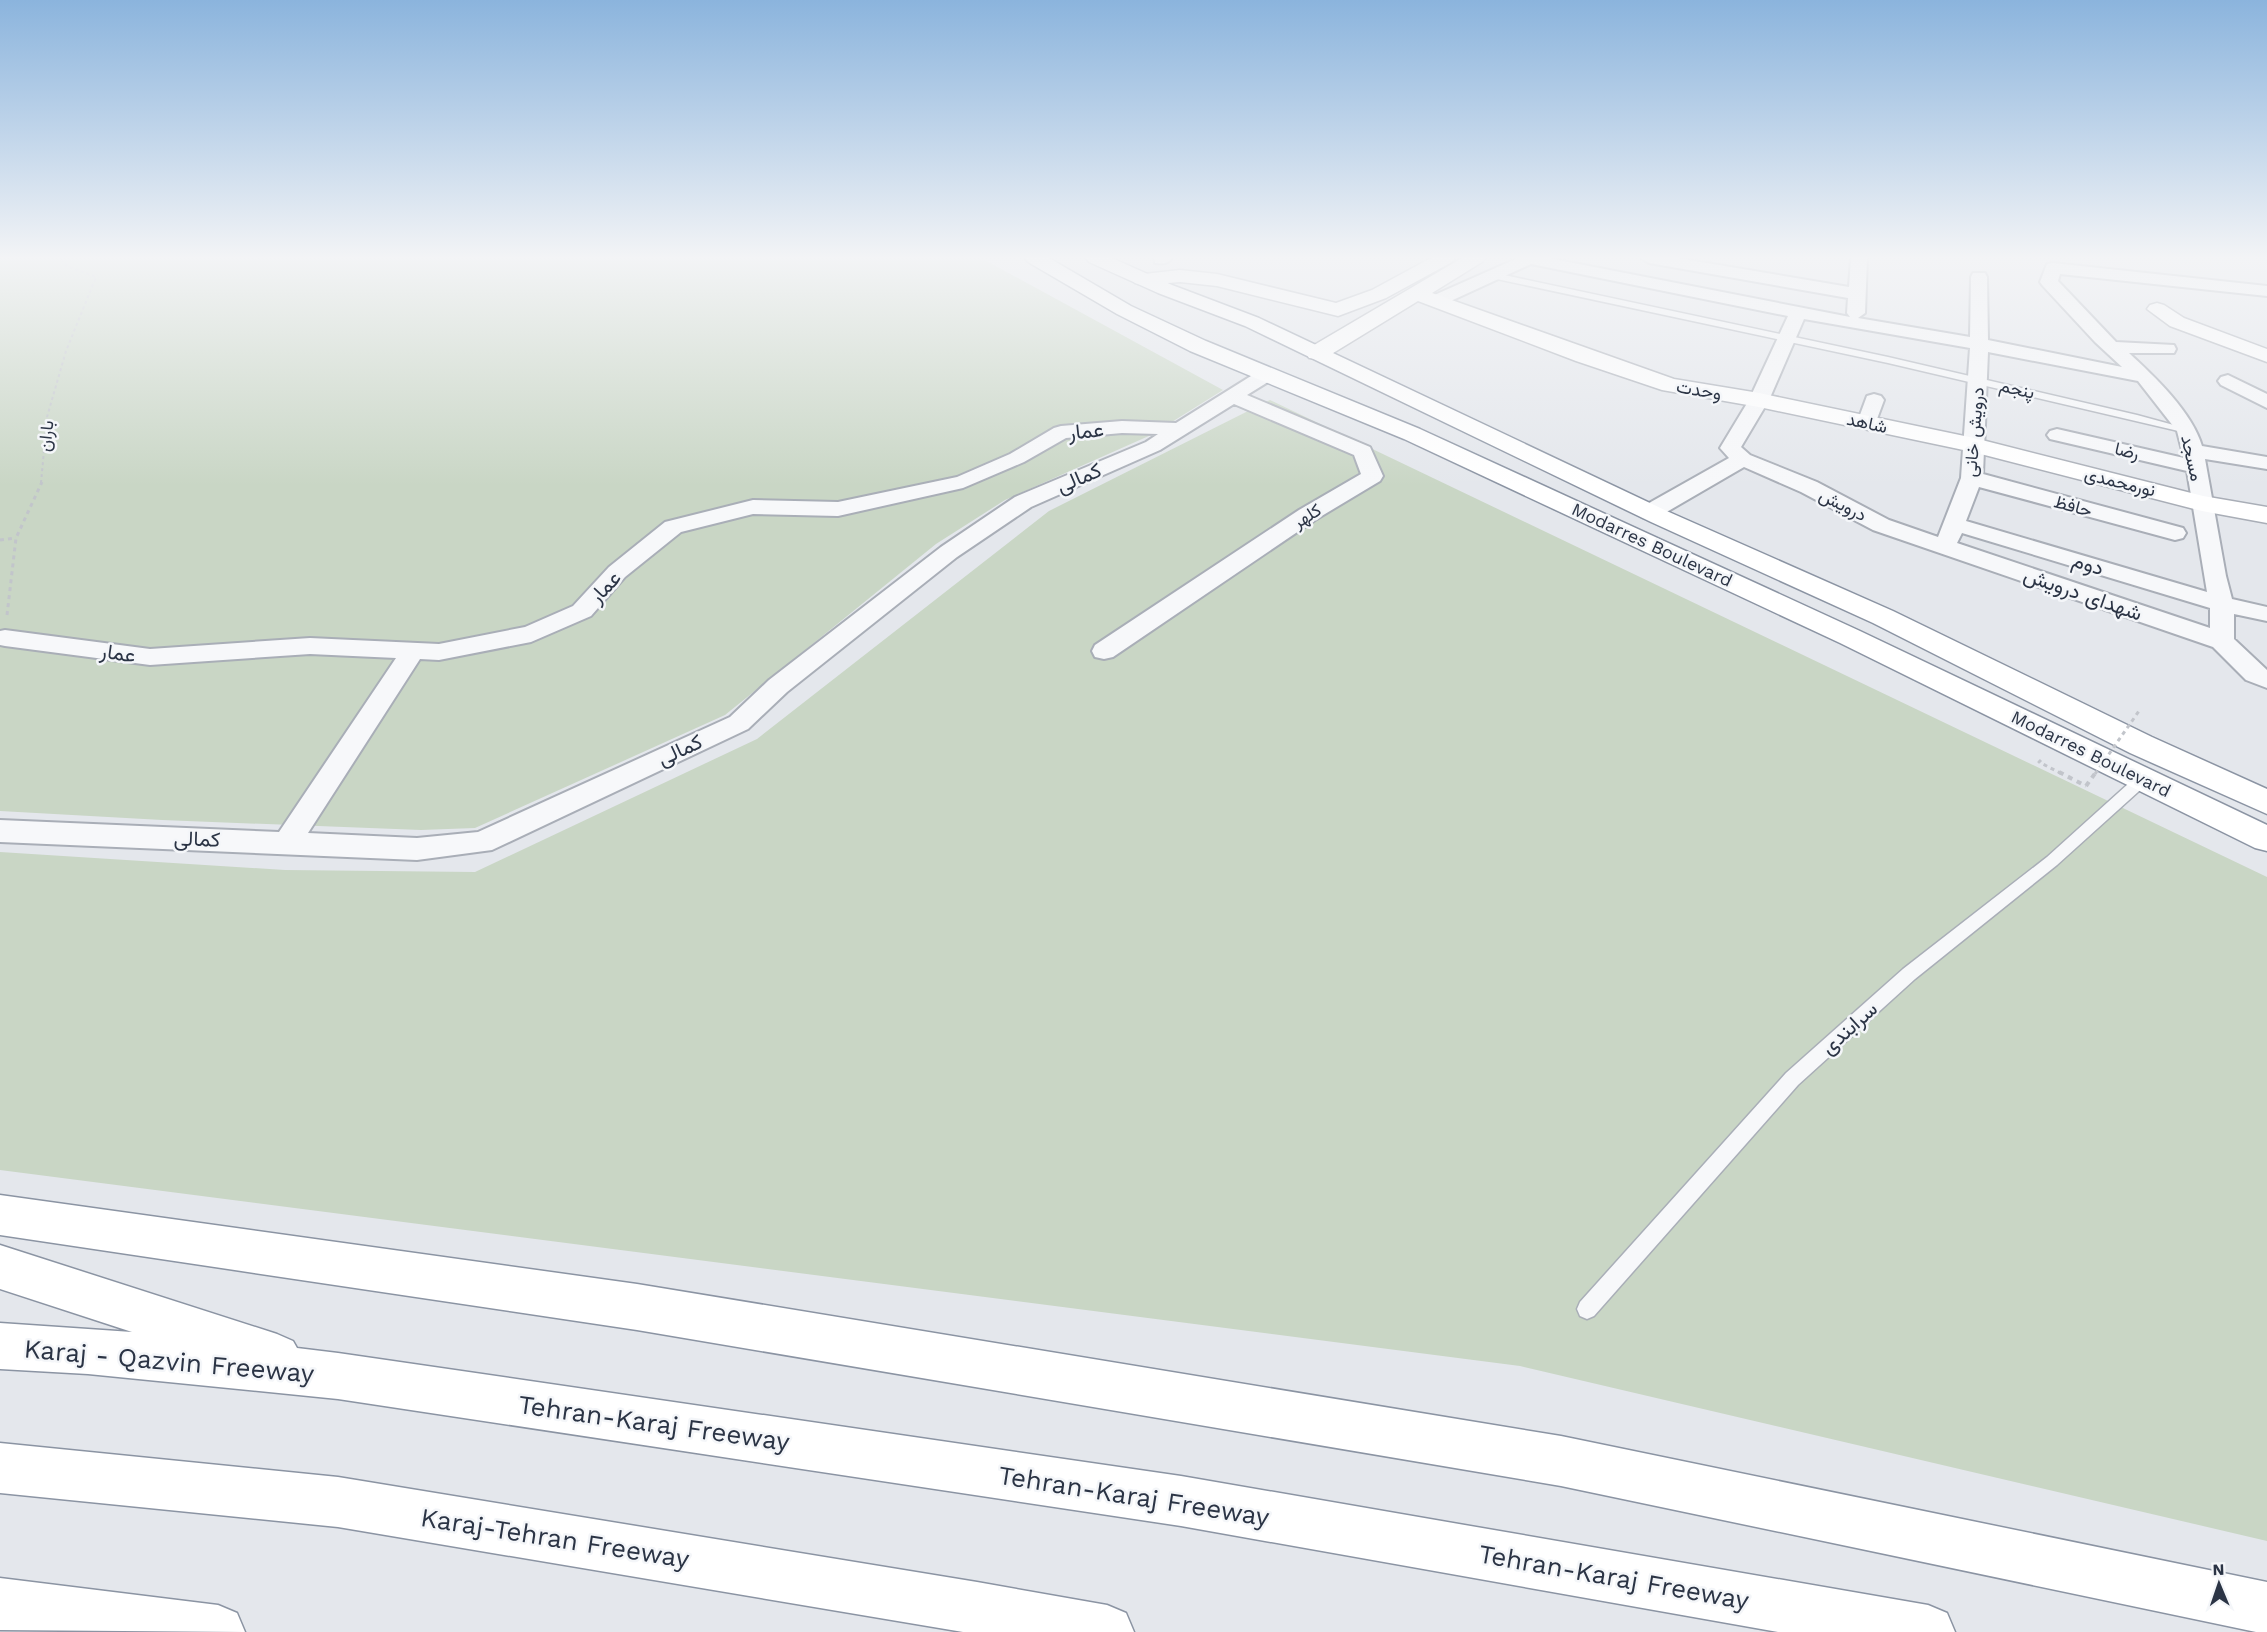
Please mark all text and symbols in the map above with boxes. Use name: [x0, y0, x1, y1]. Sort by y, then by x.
street label: پنجم: [1997, 374, 2037, 405]
street label: وحدت: [1675, 375, 1723, 405]
street label: درویش خانی: [1959, 386, 1989, 478]
street label: شاهد: [1845, 408, 1889, 437]
street label: عمار: [1066, 416, 1105, 446]
street label: باران: [33, 419, 59, 453]
street label: مسجد: [2177, 433, 2208, 483]
street label: رضا: [2113, 438, 2141, 464]
street label: کمالی: [1052, 457, 1105, 498]
street label: نورمحمدی: [2082, 463, 2158, 501]
street label: درویش: [1816, 484, 1870, 526]
street label: حافظ: [2052, 490, 2095, 521]
street label: Modarres Boulevard: [1569, 498, 1736, 591]
street label: کلهر: [1288, 499, 1325, 534]
street label: دوم: [2069, 547, 2107, 582]
street label: شهدای درویش: [2020, 562, 2146, 626]
street label: عمار: [583, 565, 627, 610]
street label: عمار: [98, 638, 137, 668]
street label: Modarres Boulevard: [2008, 706, 2174, 801]
street label: کمالی: [653, 728, 706, 771]
street label: کمالی: [173, 825, 221, 852]
street label: سرابندی: [1815, 996, 1883, 1060]
street label: Karaj - Qazvin Freeway: [23, 1333, 316, 1389]
street label: Tehran-Karaj Freeway: [516, 1389, 792, 1457]
street label: Tehran-Karaj Freeway: [996, 1460, 1272, 1532]
street label: Karaj-Tehran Freeway: [419, 1502, 692, 1574]
street label: Tehran-Karaj Freeway: [1477, 1538, 1752, 1616]
north arrow: [2189, 1554, 2249, 1614]
text: N: [2212, 1560, 2225, 1579]

